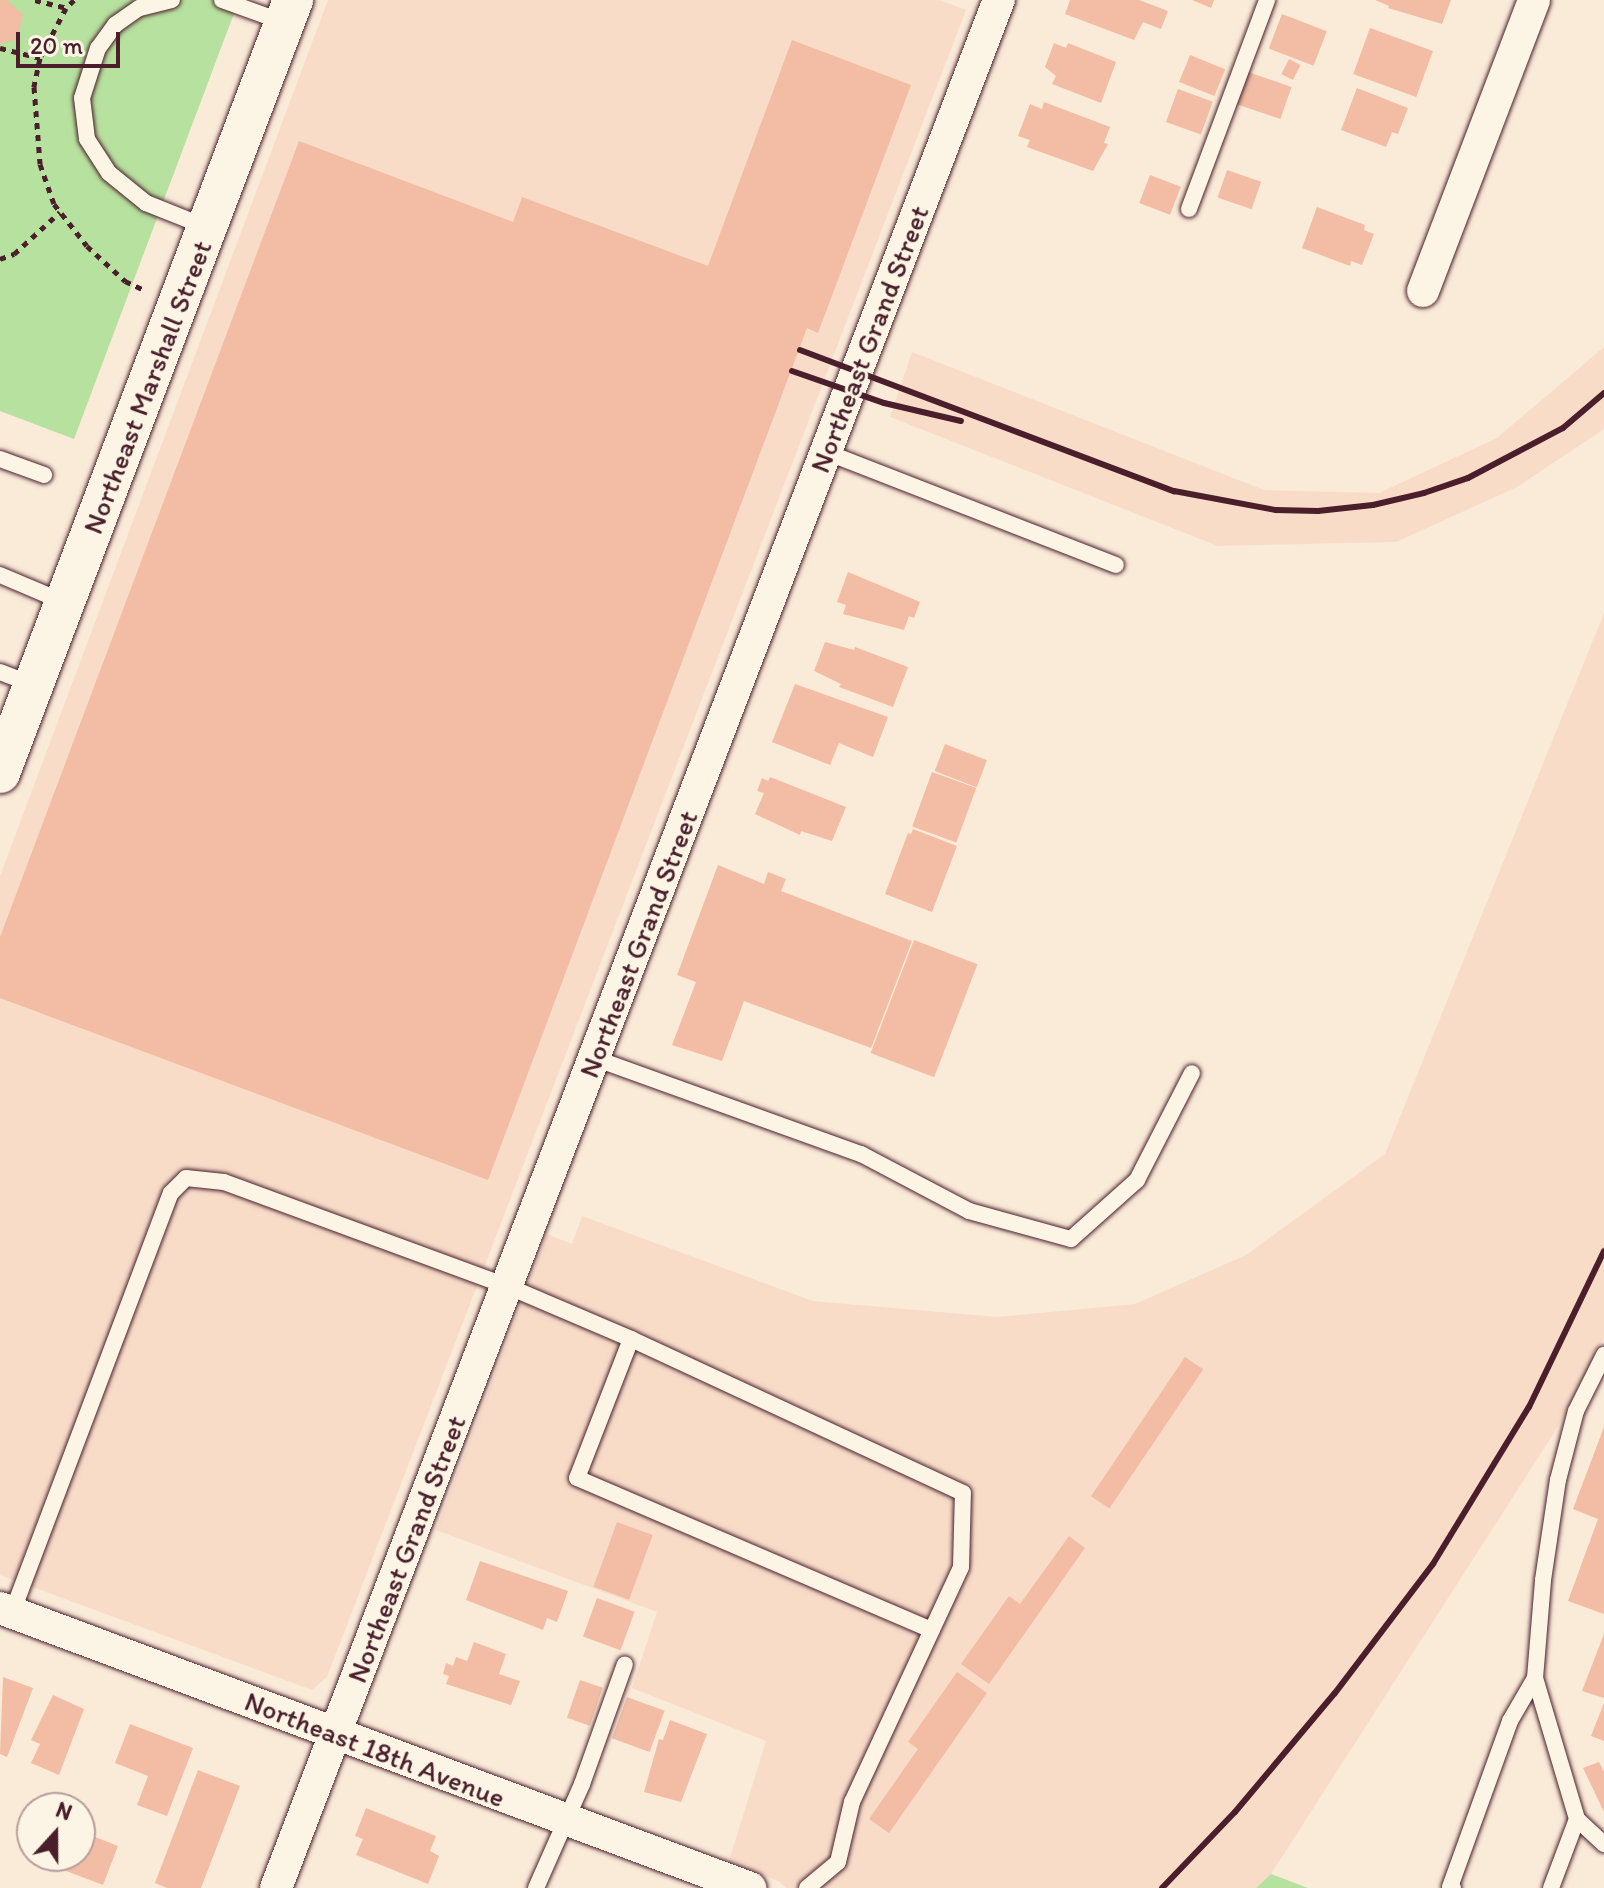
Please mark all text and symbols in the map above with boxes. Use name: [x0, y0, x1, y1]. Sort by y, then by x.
scale bar: [20, 16, 124, 66]
text: 20 m: [30, 31, 83, 60]
street label: Northeast Grand Street: [803, 201, 935, 477]
street label: Northeast Marshall Street: [75, 235, 219, 539]
street label: Northeast Grand Street: [572, 806, 704, 1082]
street label: Northeast Grand Street: [340, 1411, 472, 1687]
street label: Northeast 18th Avenue: [241, 1684, 509, 1814]
north arrow: [16, 1792, 96, 1872]
text: N: [52, 1796, 76, 1826]

